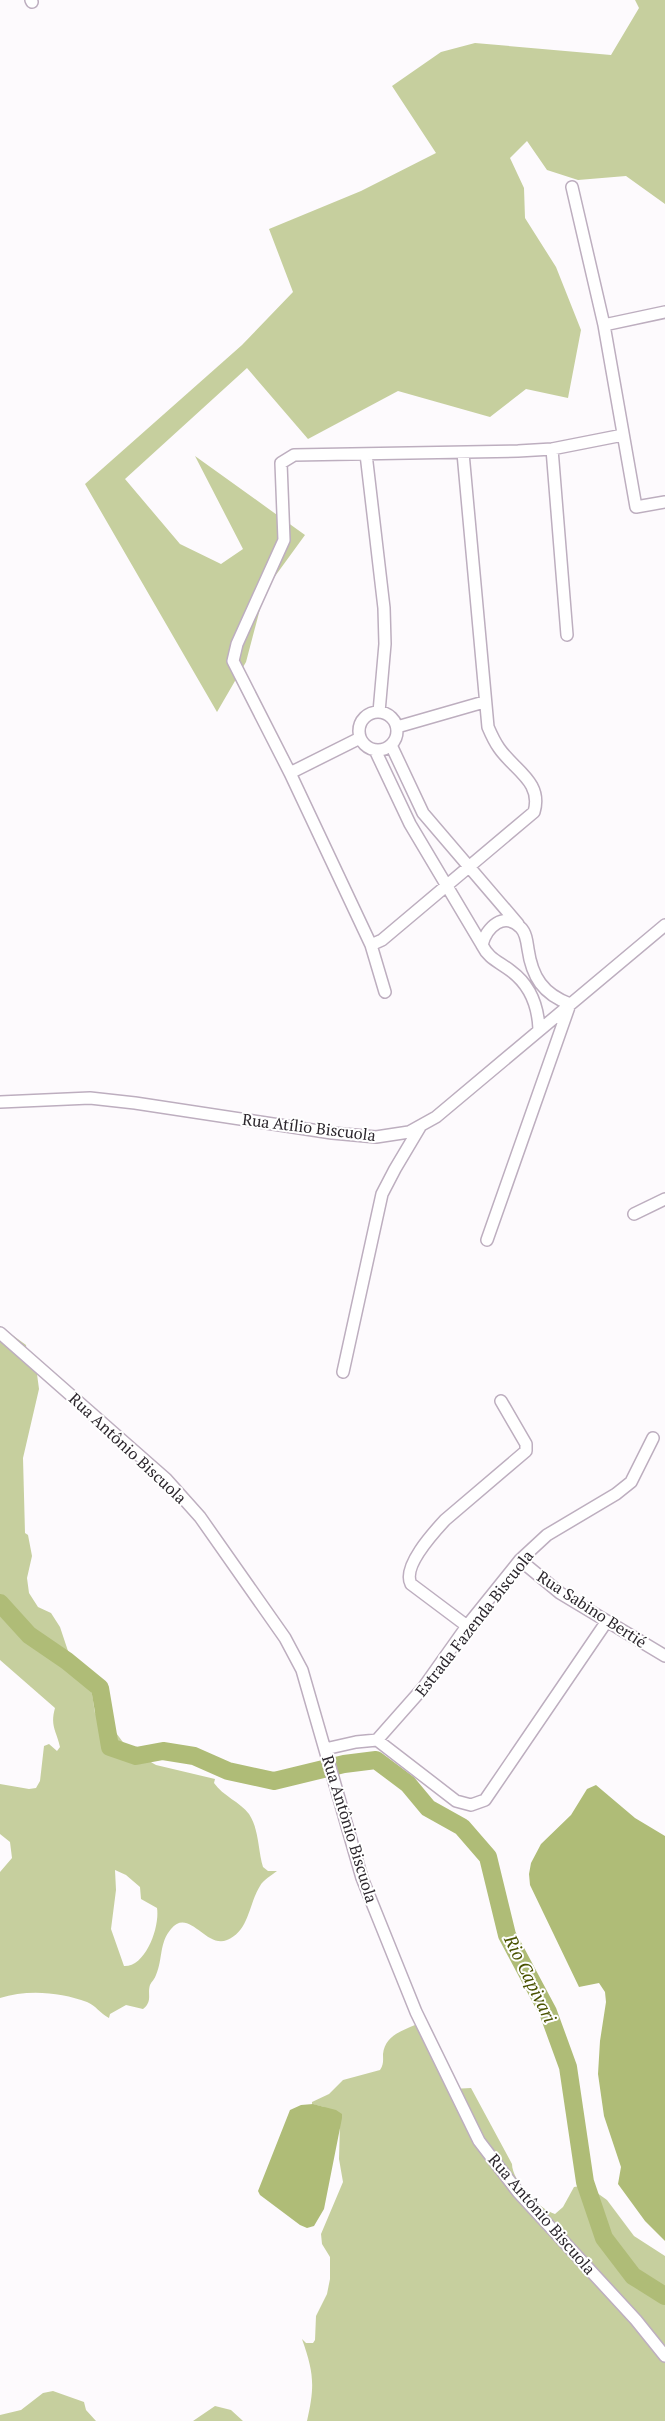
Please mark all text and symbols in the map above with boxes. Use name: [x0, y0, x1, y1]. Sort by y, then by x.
street label: Rua Atílio Biscuola: [241, 1108, 377, 1146]
street label: Rua Antônio Biscuola: [64, 1388, 192, 1508]
street label: Estrada Fazenda Biscuola: [410, 1545, 538, 1701]
street label: Rua Sabino Bertié: [533, 1565, 651, 1653]
street label: Rua Antônio Biscuola: [317, 1752, 383, 1906]
water label: Rio Capivari: [499, 1930, 562, 2026]
street label: Rua Antônio Biscuola: [483, 2149, 601, 2279]

